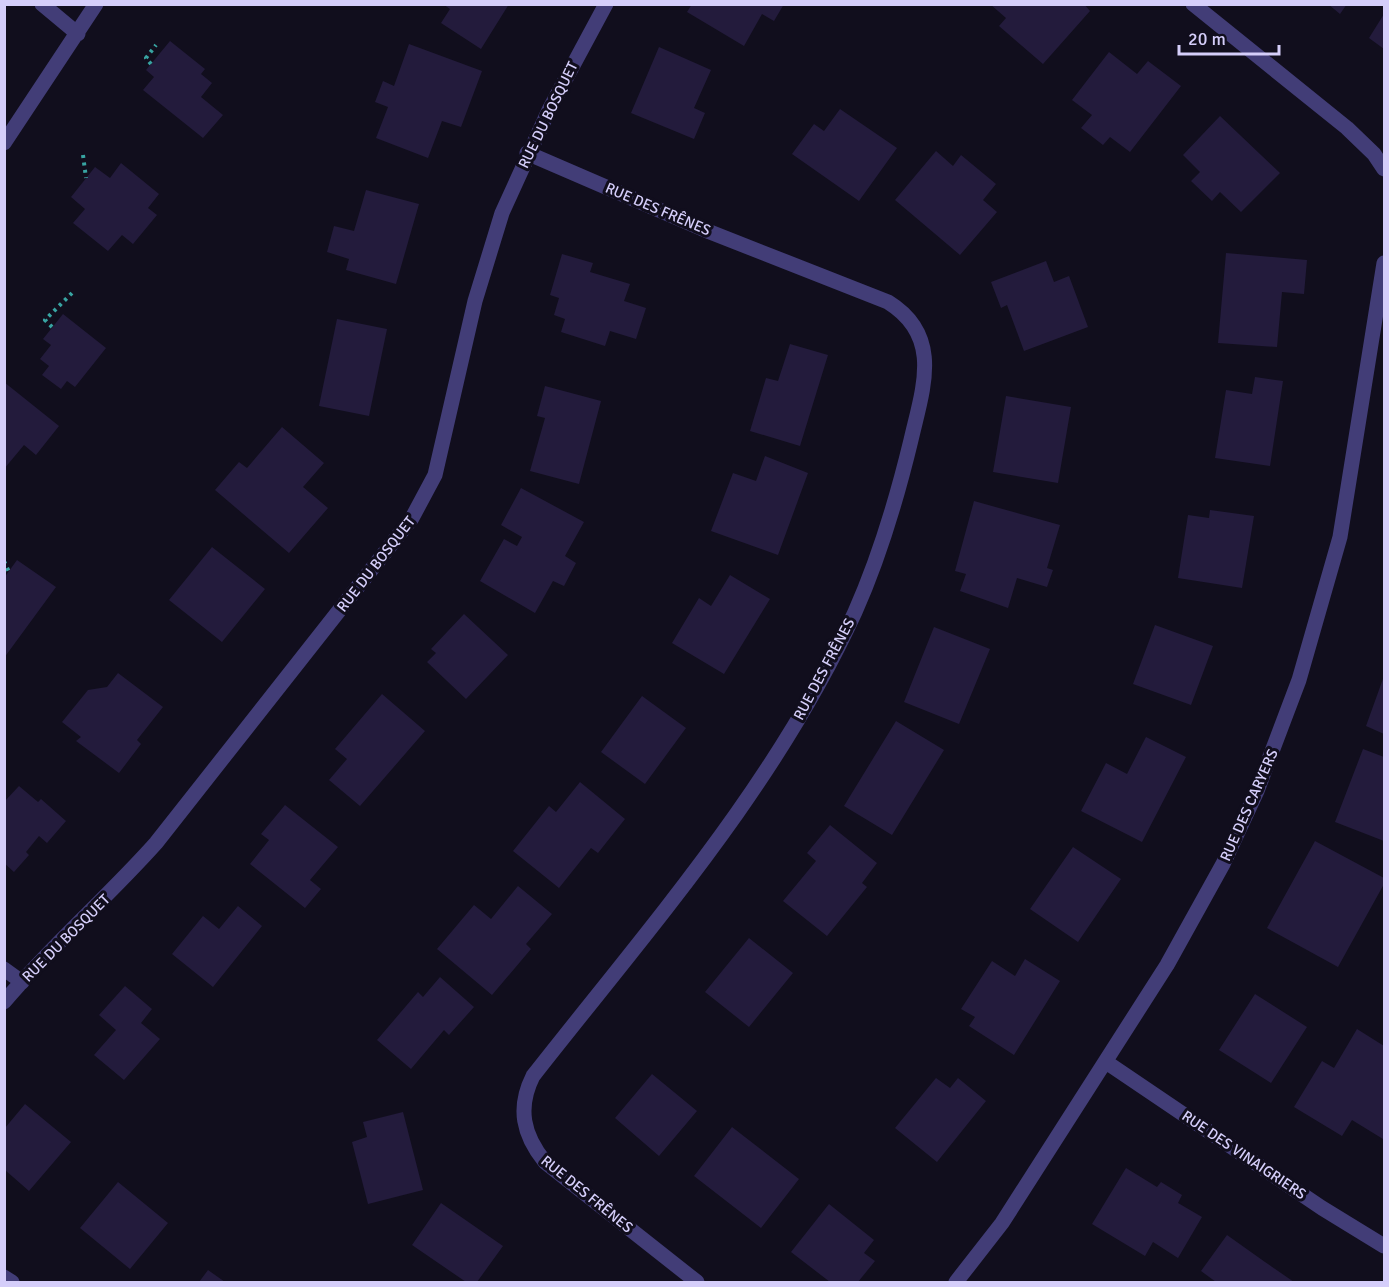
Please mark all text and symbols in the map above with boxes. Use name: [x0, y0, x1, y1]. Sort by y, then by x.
scale bar: [1179, 18, 1280, 56]
text: 20 m: [1188, 28, 1226, 50]
street label: RUE DU BOSQUET: [514, 58, 582, 171]
street label: RUE DES FRÊNES: [603, 179, 713, 239]
street label: RUE DU BOSQUET: [333, 512, 419, 615]
street label: RUE DES FRÊNES: [790, 615, 858, 723]
street label: RUE DES CARYERS: [1216, 746, 1282, 864]
street label: RUE DU BOSQUET: [18, 890, 114, 986]
street label: RUE DES VINAIGRIERS: [1178, 1107, 1310, 1203]
street label: RUE DES FRÊNES: [538, 1152, 636, 1236]

